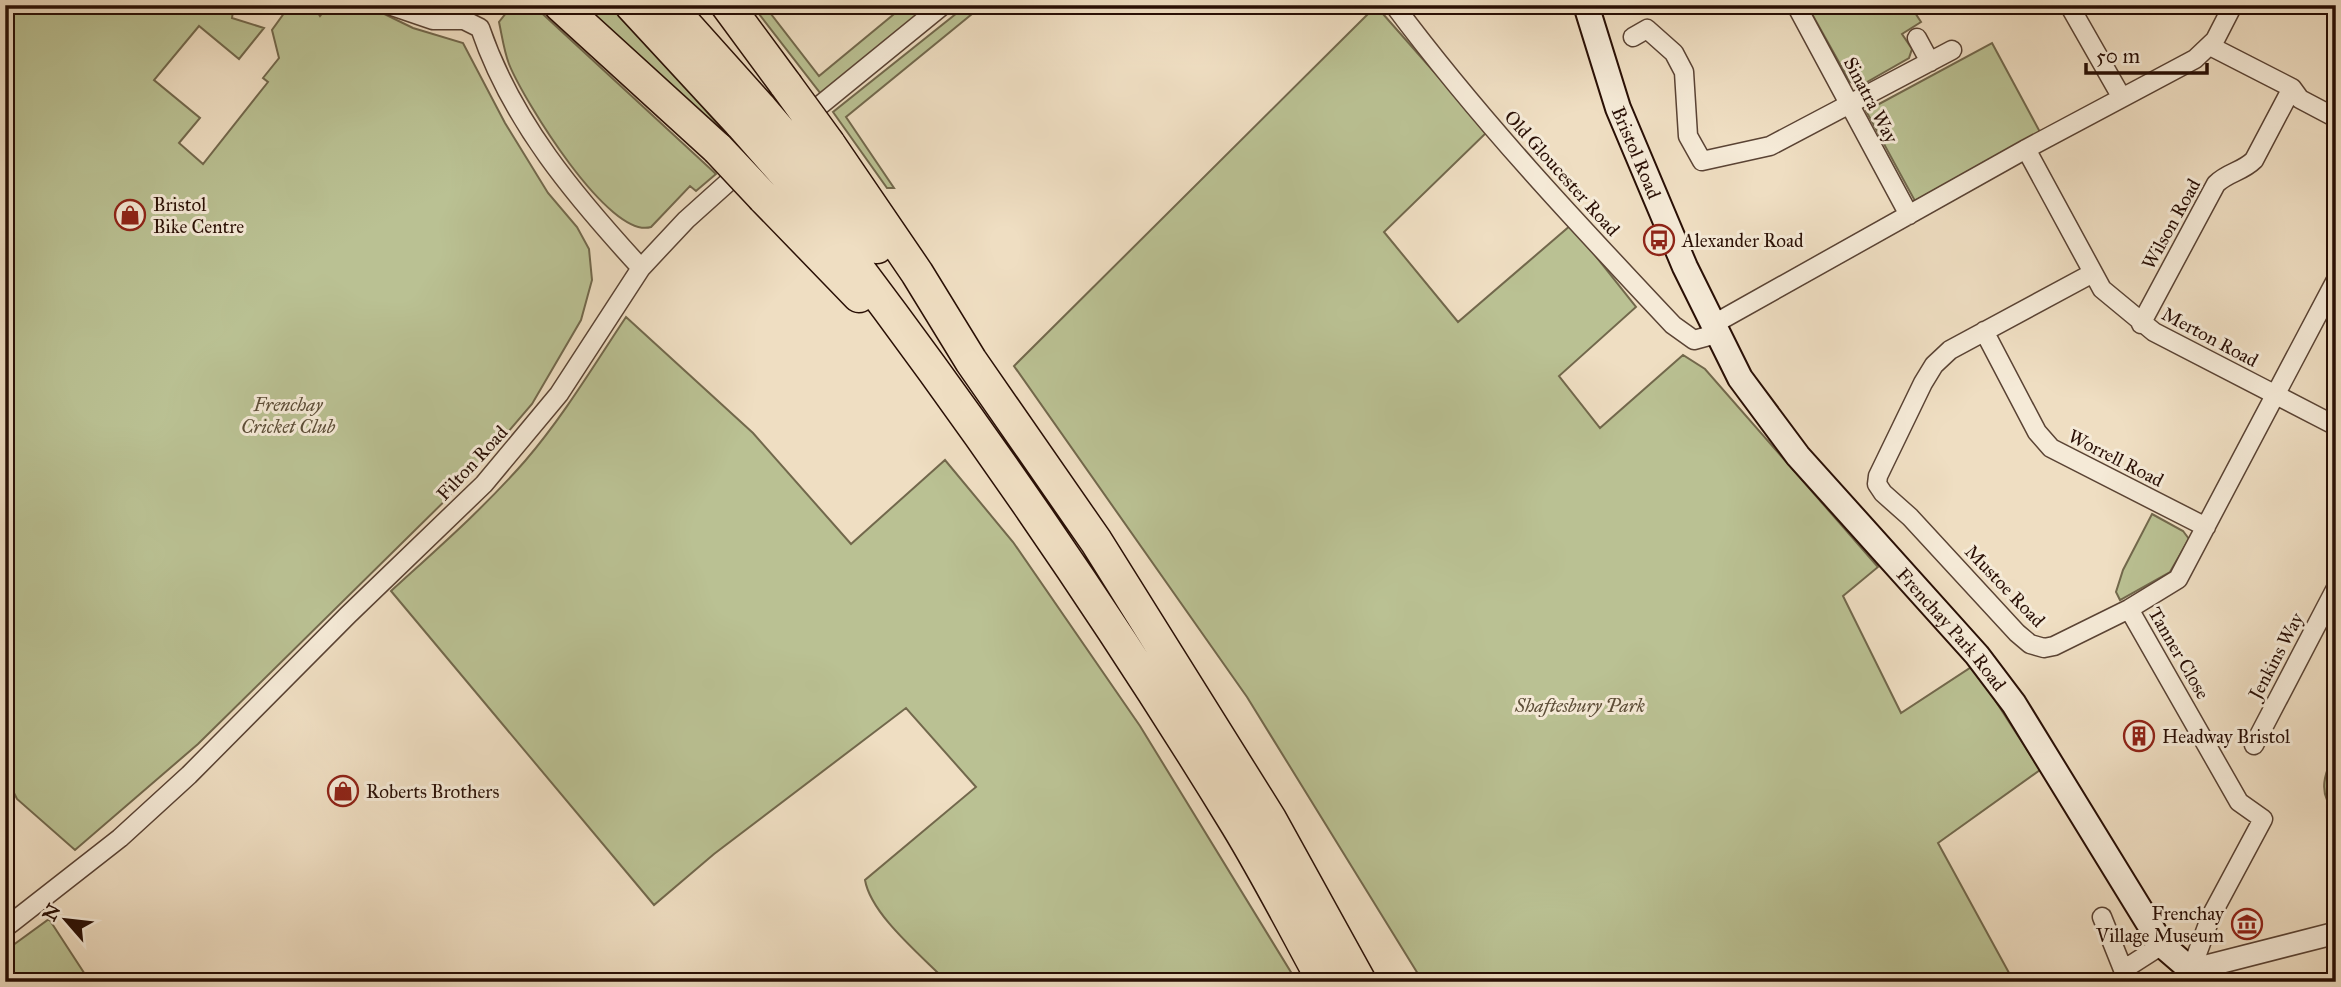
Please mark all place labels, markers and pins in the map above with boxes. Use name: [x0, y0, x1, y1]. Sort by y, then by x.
place label: Bristol Bike Centre: [153, 193, 244, 238]
shop icon: Bristol Bike Centre: [113, 198, 147, 232]
bus stop icon: Alexander Road: [1642, 223, 1676, 257]
place label: Alexander Road: [1681, 229, 1804, 252]
building icon: Headway Bristol: [2122, 719, 2156, 753]
place label: Headway Bristol: [2162, 725, 2291, 748]
shop icon: Roberts Brothers: [326, 774, 360, 808]
place label: Roberts Brothers: [366, 780, 499, 803]
place label: Frenchay Village Museum: [2095, 902, 2225, 948]
museum icon: Frenchay Village Museum: [2230, 907, 2264, 941]

